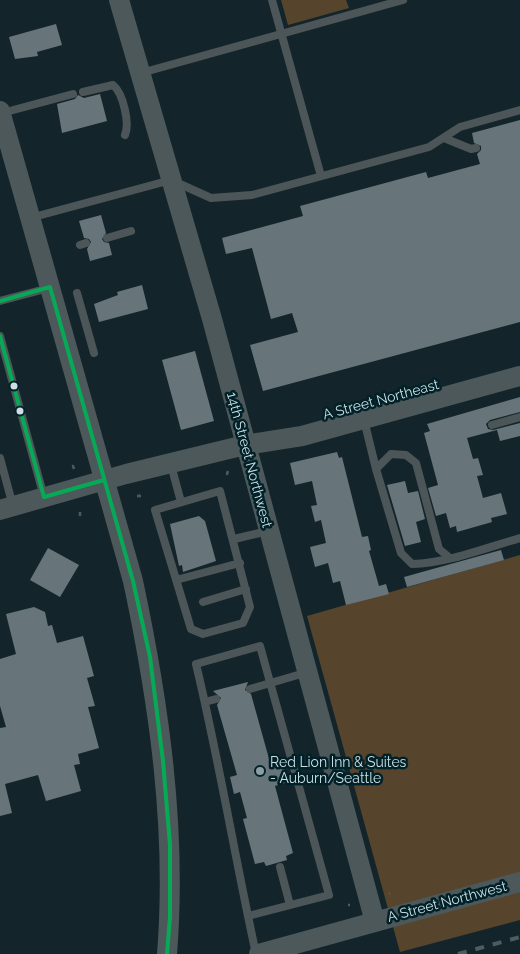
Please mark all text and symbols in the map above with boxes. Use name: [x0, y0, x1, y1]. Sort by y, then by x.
street label: A Street Northeast: [321, 376, 441, 424]
unlabelled marker: [9, 381, 19, 391]
street label: 14th Street Northwest: [223, 390, 275, 530]
unlabelled marker: [15, 406, 25, 416]
place label: Red Lion Inn & Suites - Auburn/Seattle: [270, 755, 406, 788]
marker: Red Lion Inn & Suites - Auburn/Seattle: [254, 765, 266, 777]
street label: A Street Northwest: [386, 878, 508, 926]

